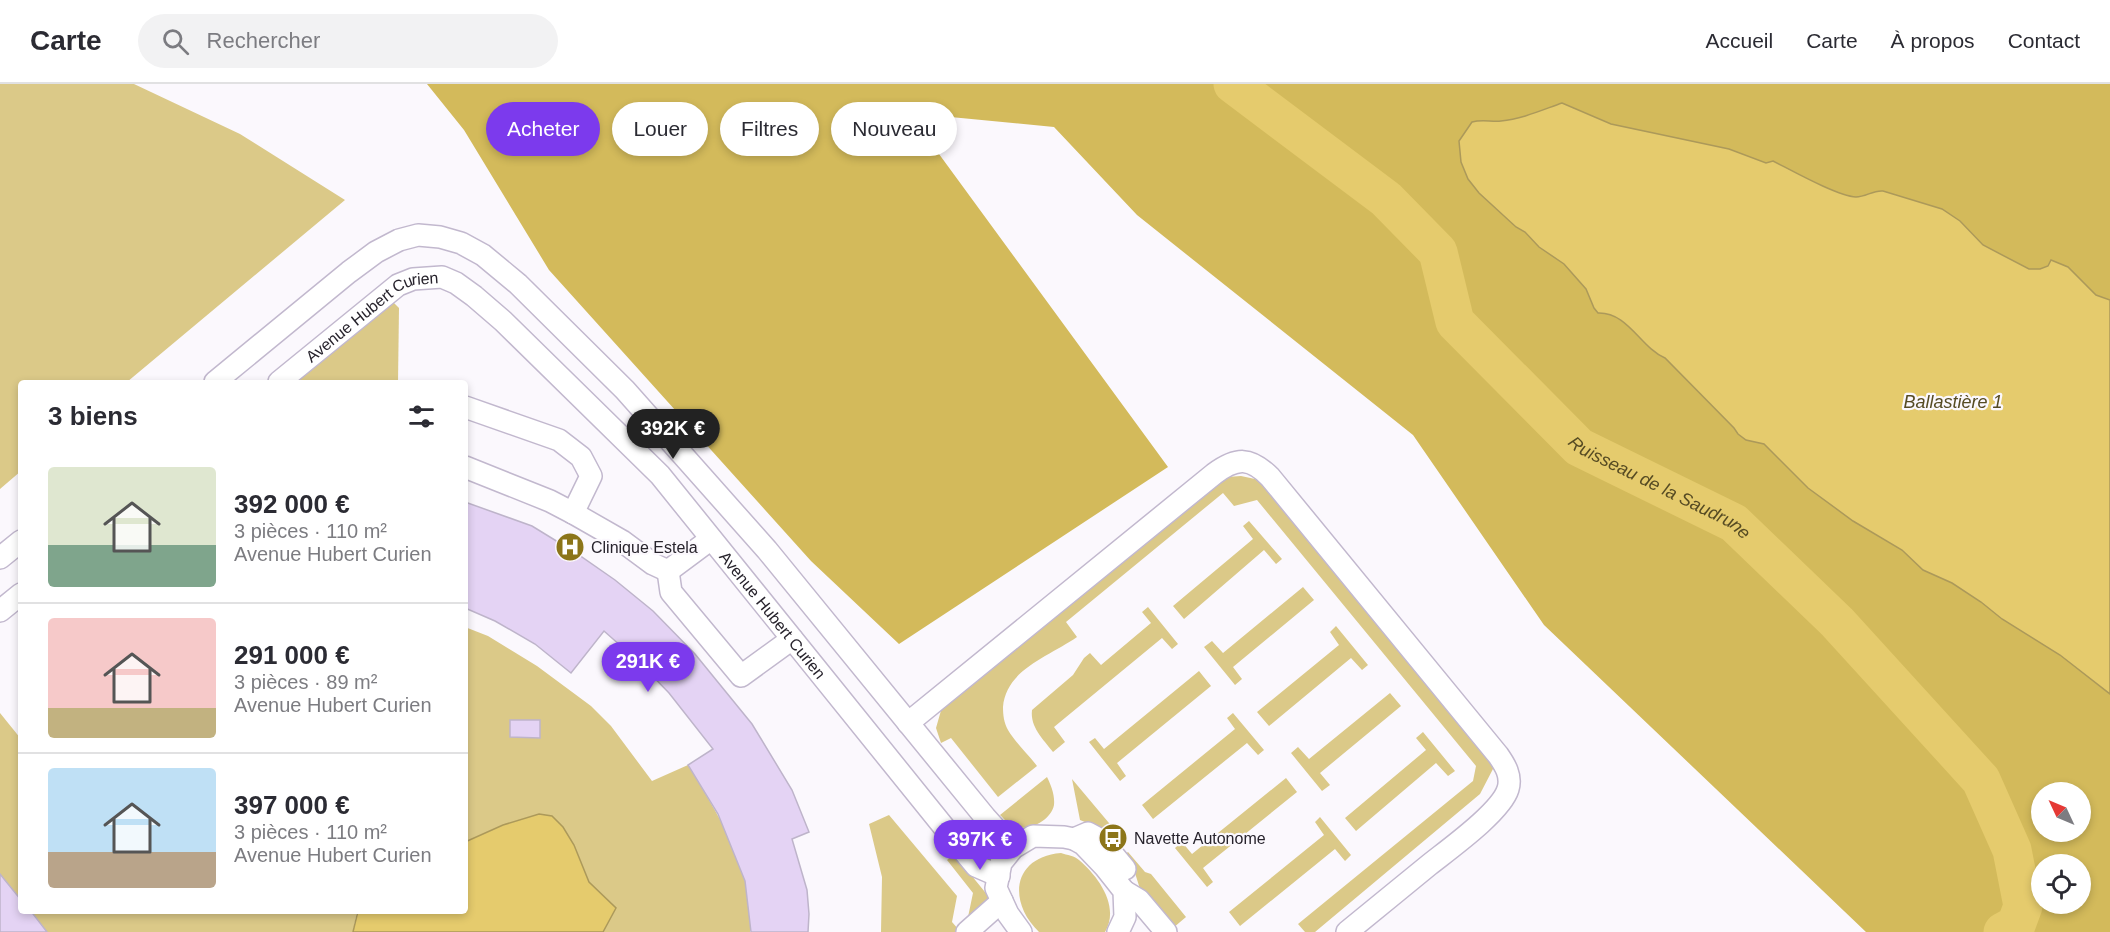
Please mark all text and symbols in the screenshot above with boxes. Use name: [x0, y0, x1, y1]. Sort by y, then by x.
search box: [138, 14, 558, 68]
text: Carte: [30, 25, 102, 56]
icon: search: [159, 25, 192, 58]
text: Rechercher: [207, 28, 320, 53]
text: Accueil: [1706, 29, 1773, 52]
text: Carte: [1806, 29, 1858, 52]
text: À propos: [1891, 29, 1975, 52]
text: Contact: [2008, 29, 2080, 52]
chip: Acheter: [486, 102, 600, 156]
chip: Louer: [612, 102, 708, 156]
chip: Filtres: [720, 102, 819, 156]
chip: Nouveau: [831, 102, 957, 156]
street label: Avenue Hubert Curien: [302, 269, 439, 365]
water label: Ballastière 1: [1903, 392, 2003, 412]
icon: filters: [405, 400, 438, 433]
text: 3 biens: [48, 401, 138, 431]
pin: 392K €: [624, 409, 722, 460]
text: 392K €: [641, 417, 705, 439]
water label: Ruisseau de la Saudrune: [1564, 432, 1754, 543]
text: 392 000 €: [234, 489, 350, 519]
icon: home: [96, 491, 168, 563]
text: 3 pièces · 110 m²: [234, 520, 387, 542]
hospital icon: Clinique Estela: [554, 531, 586, 563]
place label: Clinique Estela: [591, 539, 698, 556]
text: Avenue Hubert Curien: [234, 543, 432, 565]
street label: Avenue Hubert Curien: [716, 548, 829, 682]
text: 291 000 €: [234, 640, 350, 670]
icon: home: [96, 642, 168, 714]
pin: 291K €: [599, 642, 697, 693]
text: 291K €: [616, 650, 680, 672]
text: 3 pièces · 89 m²: [234, 671, 377, 693]
text: Avenue Hubert Curien: [234, 694, 432, 716]
north arrow: [2031, 782, 2091, 842]
map controls: [2031, 782, 2091, 914]
text: 397 000 €: [234, 790, 350, 820]
icon: home: [96, 792, 168, 864]
pin: 397K €: [931, 820, 1029, 871]
text: 3 pièces · 110 m²: [234, 821, 387, 843]
bus stop icon: Navette Autonome: [1097, 822, 1129, 854]
text: 397K €: [948, 828, 1012, 850]
place label: Navette Autonome: [1134, 830, 1266, 847]
text: Avenue Hubert Curien: [234, 844, 432, 866]
button: locate: [2031, 854, 2091, 914]

